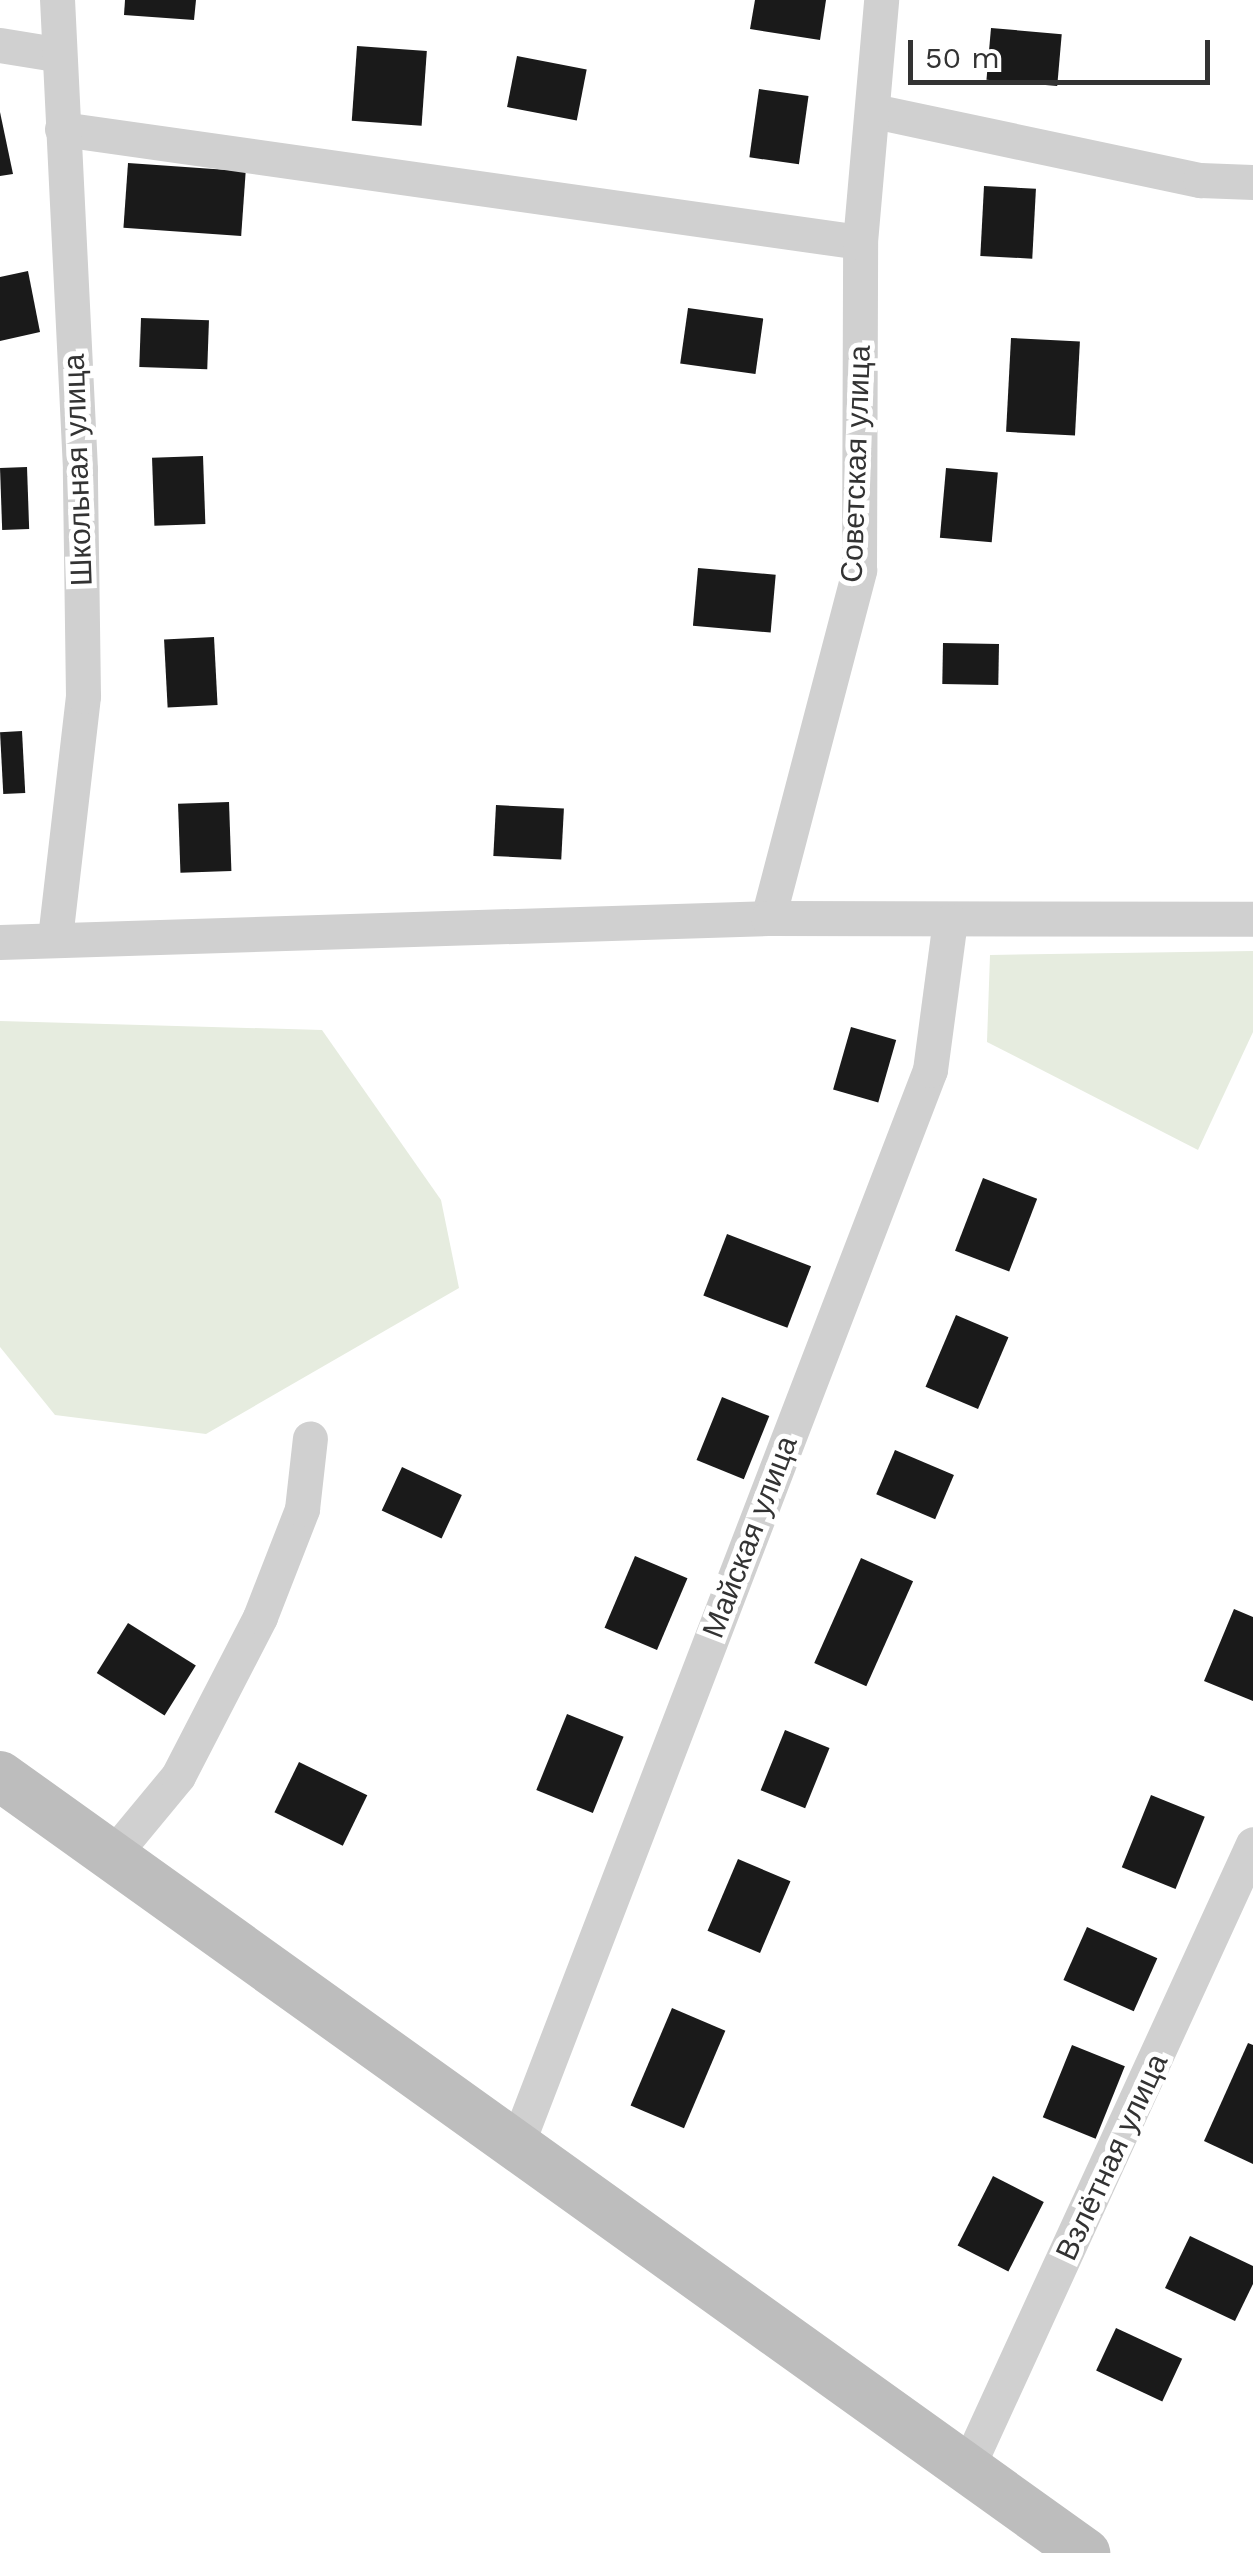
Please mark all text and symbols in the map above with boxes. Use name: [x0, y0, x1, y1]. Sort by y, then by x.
scale bar: [913, 20, 1216, 82]
text: 50 m: [925, 40, 1000, 75]
street label: Советская улица: [834, 345, 878, 583]
street label: Школьная улица: [56, 353, 100, 587]
street label: Майская улица: [695, 1431, 805, 1643]
street label: Взлётная улица: [1048, 2048, 1176, 2266]

